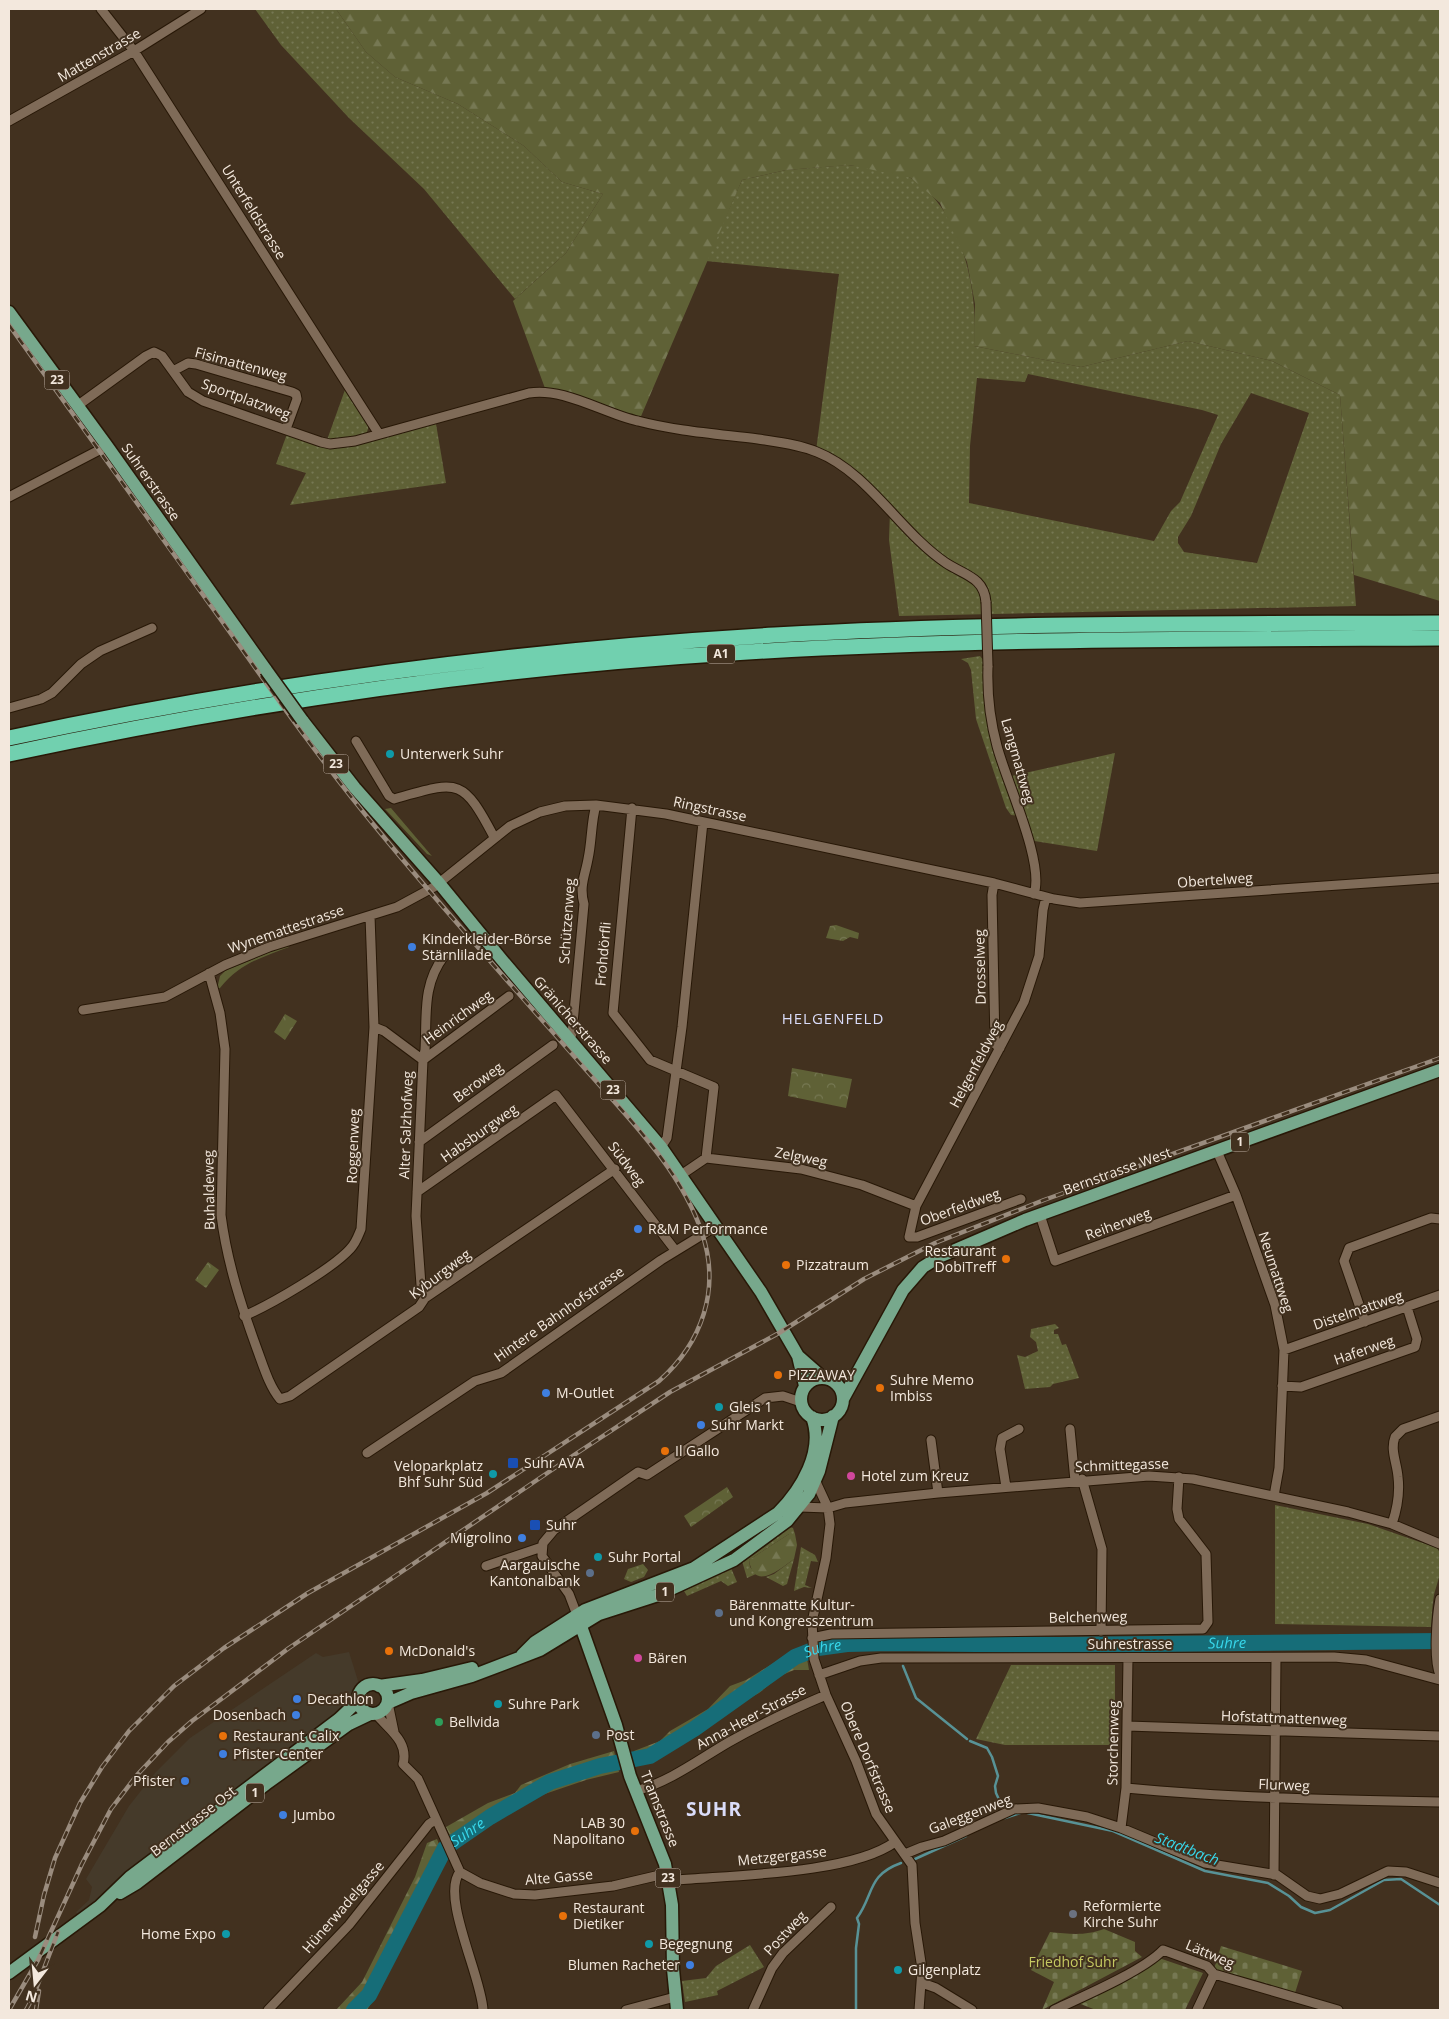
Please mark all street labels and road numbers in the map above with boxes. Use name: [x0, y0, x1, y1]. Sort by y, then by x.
street label: Mattenstrasse: [54, 23, 144, 86]
street label: Unterfeldstrasse: [218, 161, 291, 263]
street label: Fisimattenweg: [193, 342, 290, 385]
road number: 23: [44, 370, 70, 390]
street label: Sportplatzweg: [199, 374, 294, 424]
street label: Suhrerstrasse: [118, 439, 185, 524]
road number: A1: [707, 644, 735, 664]
street label: Langmattweg: [997, 716, 1040, 806]
road number: 23: [324, 754, 348, 774]
street label: Ringstrasse: [672, 791, 749, 826]
street label: Obertelweg: [1177, 867, 1254, 892]
street label: Schützenweg: [554, 877, 579, 964]
street label: Wynemattestrasse: [225, 900, 346, 957]
street label: Frohdörfli: [590, 921, 615, 987]
street label: Drosselweg: [969, 929, 990, 1005]
street label: Gränicherstrasse: [530, 972, 617, 1068]
street label: Heinrichweg: [419, 985, 496, 1048]
street label: Helgenfeldweg: [944, 1016, 1007, 1111]
street label: Beroweg: [449, 1057, 507, 1106]
street label: Alter Salzhofweg: [394, 1070, 417, 1179]
road number: 23: [600, 1080, 626, 1100]
street label: Habsburgweg: [436, 1099, 521, 1166]
street label: Roggenweg: [342, 1108, 363, 1184]
road number: 1: [1231, 1132, 1249, 1152]
street label: Südweg: [604, 1138, 651, 1190]
street label: Zelgweg: [773, 1142, 829, 1171]
street label: Bernstrasse West: [1060, 1142, 1173, 1199]
street label: Buhaldeweg: [198, 1149, 219, 1230]
street label: Oberfeldweg: [917, 1183, 1003, 1230]
street label: Reiherweg: [1082, 1203, 1154, 1244]
street label: Neumattweg: [1254, 1229, 1299, 1315]
street label: Kyburgweg: [405, 1244, 475, 1303]
street label: Hintere Bahnhofstrasse: [490, 1261, 628, 1366]
street label: Distelmattweg: [1310, 1285, 1406, 1334]
street label: Haferweg: [1331, 1330, 1397, 1369]
street label: Schmittegasse: [1075, 1453, 1169, 1476]
road number: 1: [656, 1582, 674, 1601]
street label: Belchenweg: [1049, 1606, 1128, 1627]
street label: Suhrestrasse: [1088, 1634, 1173, 1653]
street label: Anna-Heer-Strasse: [692, 1679, 809, 1754]
street label: Obere Dorfstrasse: [836, 1698, 901, 1816]
street label: Storchenweg: [1102, 1700, 1123, 1786]
street label: Hofstattmattenweg: [1221, 1706, 1348, 1729]
street label: Tramstrasse: [637, 1768, 684, 1850]
street label: Flurweg: [1258, 1774, 1310, 1795]
street label: Bernstrasse Ost: [146, 1781, 239, 1860]
road number: 1: [246, 1784, 264, 1802]
street label: Galeggenweg: [926, 1789, 1014, 1838]
street label: Metzgergasse: [736, 1841, 828, 1870]
street label: Hünerwadelgasse: [297, 1856, 388, 1957]
street label: Alte Gasse: [524, 1864, 594, 1889]
road number: 23: [656, 1869, 680, 1888]
street label: Postweg: [759, 1906, 811, 1959]
street label: Lättweg: [1183, 1935, 1238, 1972]

